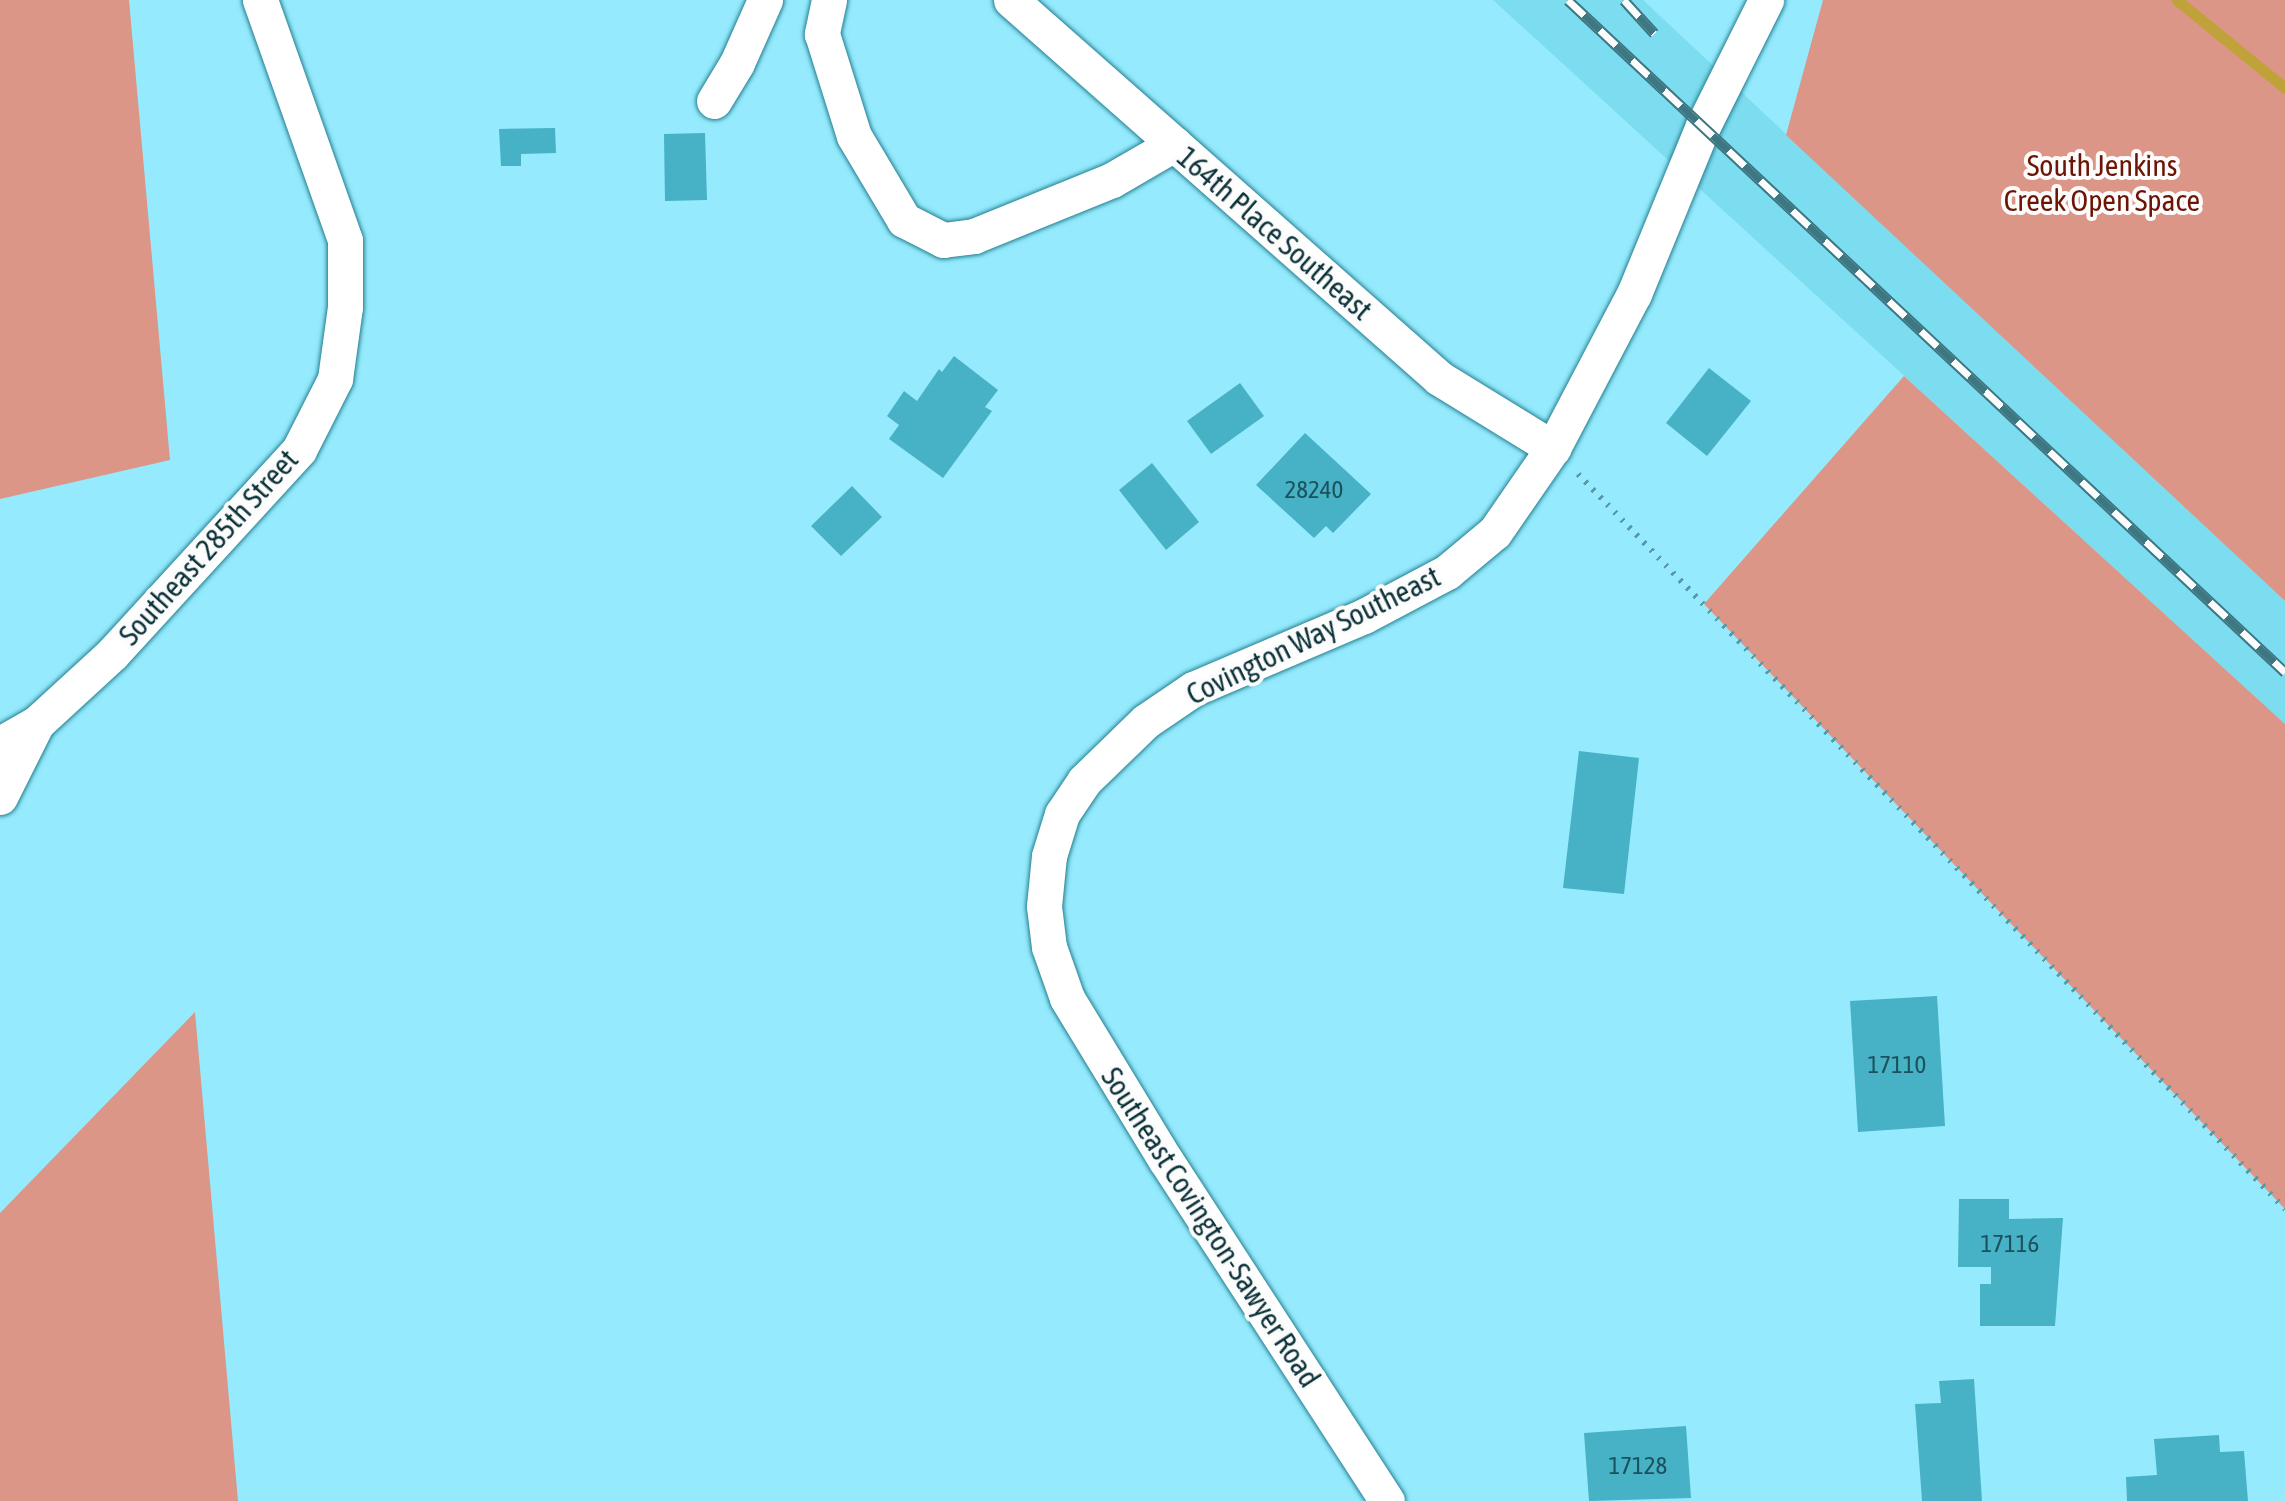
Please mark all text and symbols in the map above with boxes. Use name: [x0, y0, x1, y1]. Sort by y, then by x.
street label: 164th Place Southeast: [1170, 139, 1380, 327]
park label: South Jenkins Creek Open Space: [2004, 147, 2200, 218]
street label: Southeast 285th Street: [111, 442, 305, 652]
house number: 28240: [1285, 474, 1343, 504]
street label: Covington Way Southeast: [1180, 558, 1446, 712]
house number: 17110: [1868, 1049, 1926, 1079]
street label: Southeast Covington-Sawyer Road: [1094, 1060, 1328, 1394]
house number: 17116: [1981, 1228, 2039, 1258]
house number: 17128: [1609, 1450, 1667, 1480]

